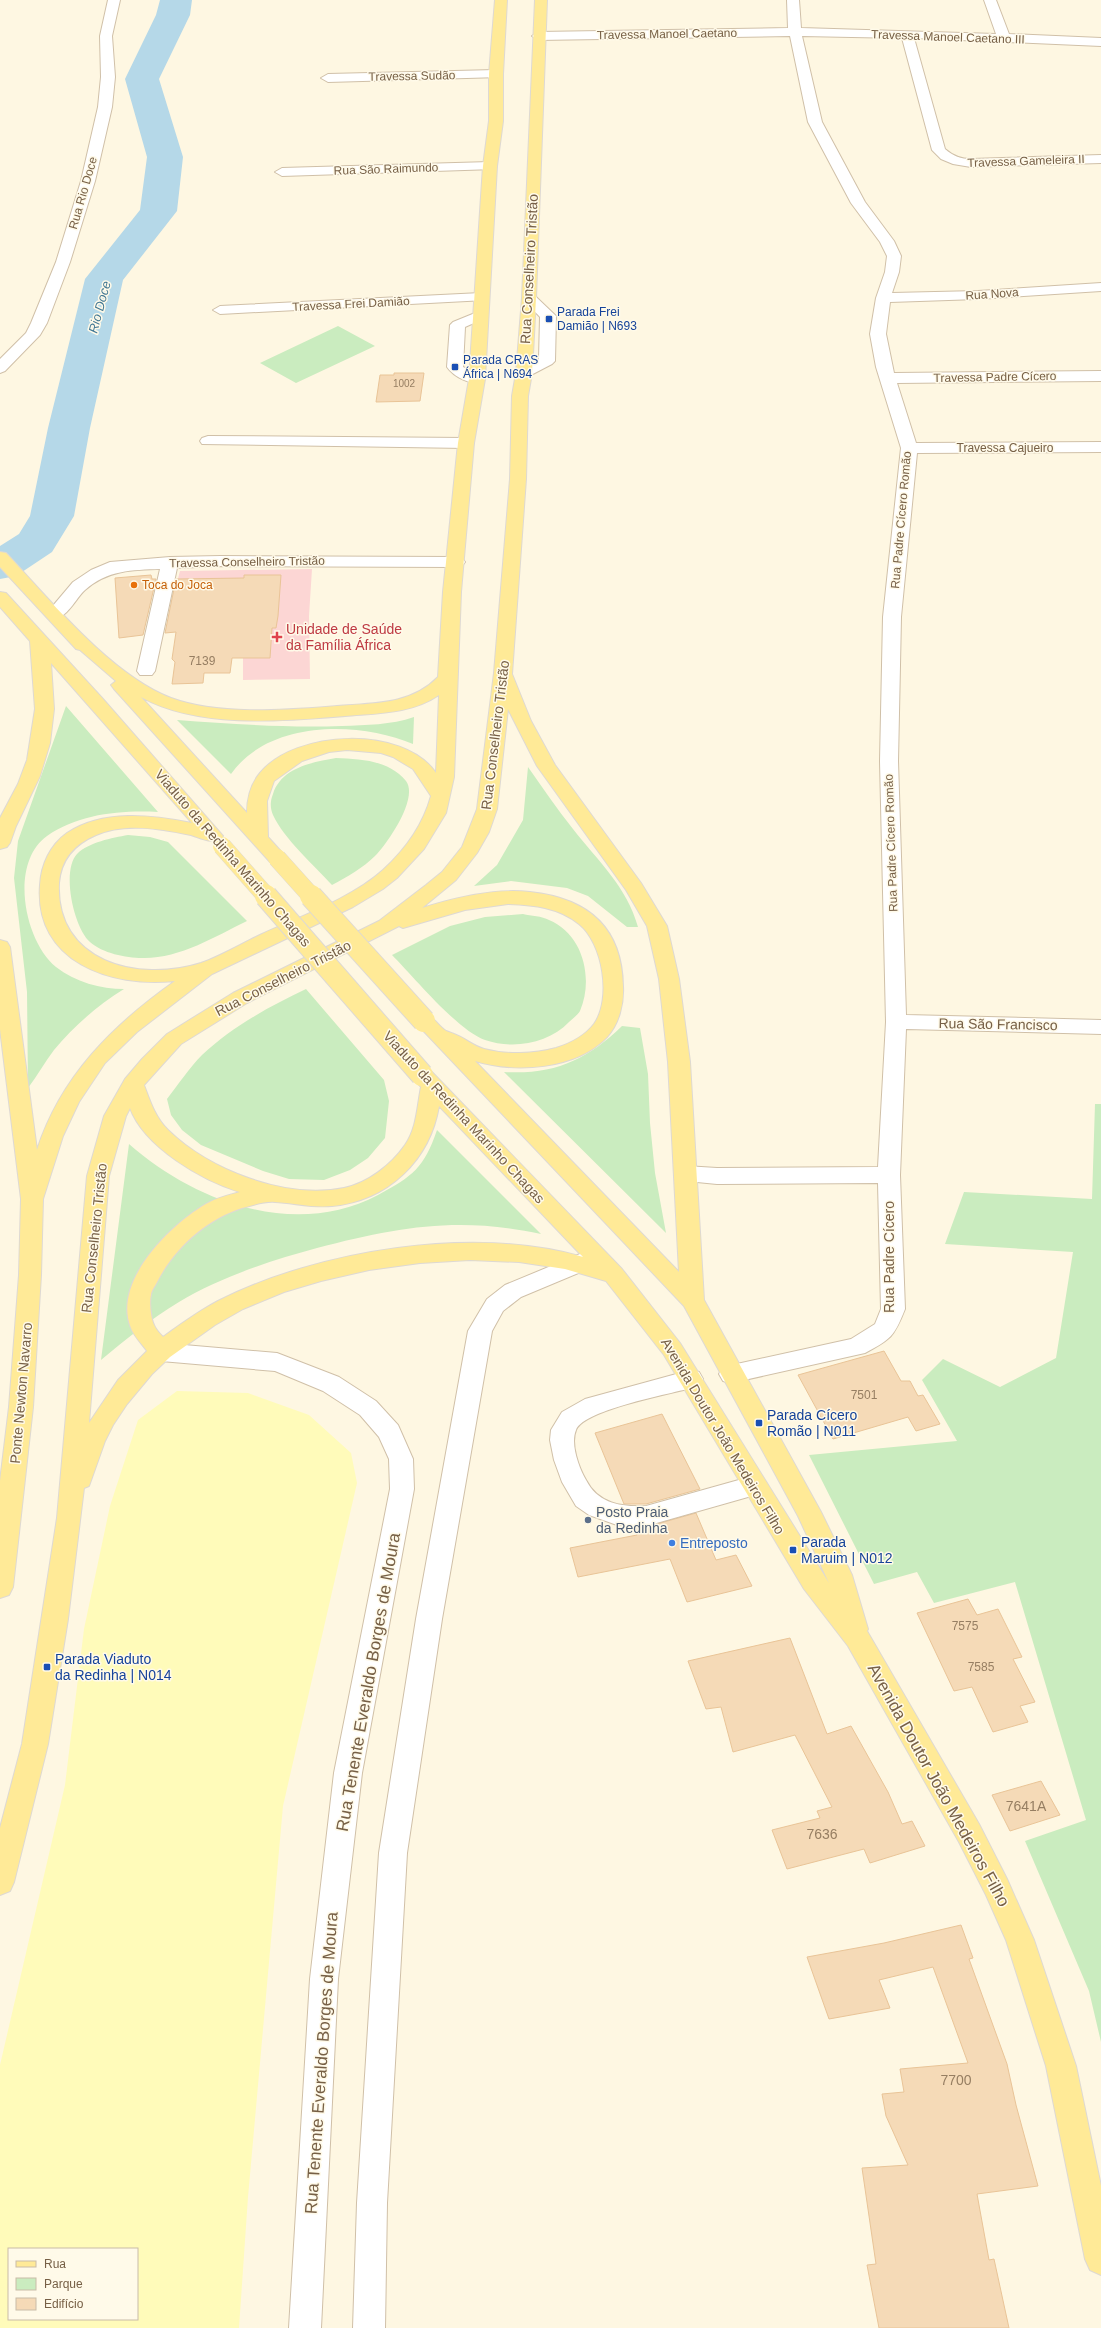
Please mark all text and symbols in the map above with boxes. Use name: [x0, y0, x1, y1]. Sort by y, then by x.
street label: Travessa Manoel Caetano: [597, 26, 738, 42]
street label: Travessa Manoel Caetano III: [871, 27, 1025, 47]
street label: Travessa Sudão: [368, 68, 456, 84]
street label: Travessa Gameleira II: [967, 152, 1085, 170]
street label: Rua Rio Doce: [66, 155, 100, 231]
street label: Rua São Raimundo: [333, 160, 439, 178]
street label: Rua Conselheiro Tristão: [517, 193, 541, 344]
water label: Rio Doce: [85, 279, 114, 335]
street label: Rua Nova: [965, 285, 1019, 303]
street label: Travessa Frei Damião: [292, 294, 410, 314]
place label: Parada Frei Damião | N693: [557, 305, 637, 333]
marker: Parada Frei Damião | N693: [544, 314, 554, 324]
place label: Parada CRAS África | N694: [463, 353, 538, 381]
marker: Parada CRAS África | N694: [450, 362, 460, 372]
street label: Travessa Padre Cícero: [933, 369, 1057, 385]
house number: 1002: [393, 378, 416, 389]
street label: Travessa Cajueiro: [957, 441, 1054, 455]
street label: Rua Padre Cícero Romão: [888, 450, 914, 589]
street label: Travessa Conselheiro Tristão: [169, 554, 325, 570]
place label: Toca do Joca: [142, 578, 213, 592]
marker: Toca do Joca: [129, 580, 139, 590]
place label: Unidade de Saúde da Família África: [286, 621, 402, 653]
marker: Unidade de Saúde da Família África: [271, 631, 283, 643]
house number: 7139: [189, 654, 216, 668]
street label: Rua Conselheiro Tristão: [478, 659, 512, 811]
street label: Viaduto da Redinha Marinho Chagas: [152, 766, 314, 950]
street label: Rua Padre Cícero Romão: [882, 773, 900, 912]
street label: Rua Conselheiro Tristão: [212, 937, 354, 1019]
street label: Rua São Francisco: [938, 1015, 1058, 1033]
street label: Viaduto da Redinha Marinho Chagas: [380, 1028, 548, 1206]
street label: Rua Conselheiro Tristão: [78, 1162, 110, 1314]
street label: Rua Padre Cícero: [881, 1201, 897, 1313]
street label: Ponte Newton Navarro: [7, 1322, 35, 1464]
street label: Avenida Doutor João Medeiros Filho: [658, 1335, 788, 1537]
house number: 7501: [851, 1388, 878, 1402]
place label: Parada Cícero Romão | N011: [767, 1407, 857, 1439]
marker: Parada Cícero Romão | N011: [754, 1418, 764, 1428]
place label: Posto Praia da Redinha: [596, 1504, 669, 1536]
marker: Posto Praia da Redinha: [583, 1515, 593, 1525]
street label: Rua Tenente Everaldo Borges de Moura: [333, 1531, 404, 1833]
place label: Parada Maruim | N012: [801, 1534, 893, 1566]
place label: Entreposto: [680, 1535, 748, 1551]
marker: Entreposto: [667, 1538, 677, 1548]
marker: Parada Maruim | N012: [788, 1545, 798, 1555]
house number: 7575: [952, 1619, 979, 1633]
place label: Parada Viaduto da Redinha | N014: [55, 1651, 172, 1683]
house number: 7585: [968, 1660, 995, 1674]
street label: Avenida Doutor João Medeiros Filho: [864, 1661, 1013, 1910]
marker: Parada Viaduto da Redinha | N014: [42, 1662, 52, 1672]
house number: 7641A: [1006, 1798, 1047, 1814]
house number: 7636: [806, 1826, 838, 1842]
street label: Rua Tenente Everaldo Borges de Moura: [301, 1911, 342, 2215]
house number: 7700: [940, 2072, 972, 2088]
legend: [8, 2248, 138, 2320]
text: Rua: [44, 2257, 66, 2271]
text: Parque: [44, 2277, 83, 2291]
text: Edifício: [44, 2297, 84, 2311]

